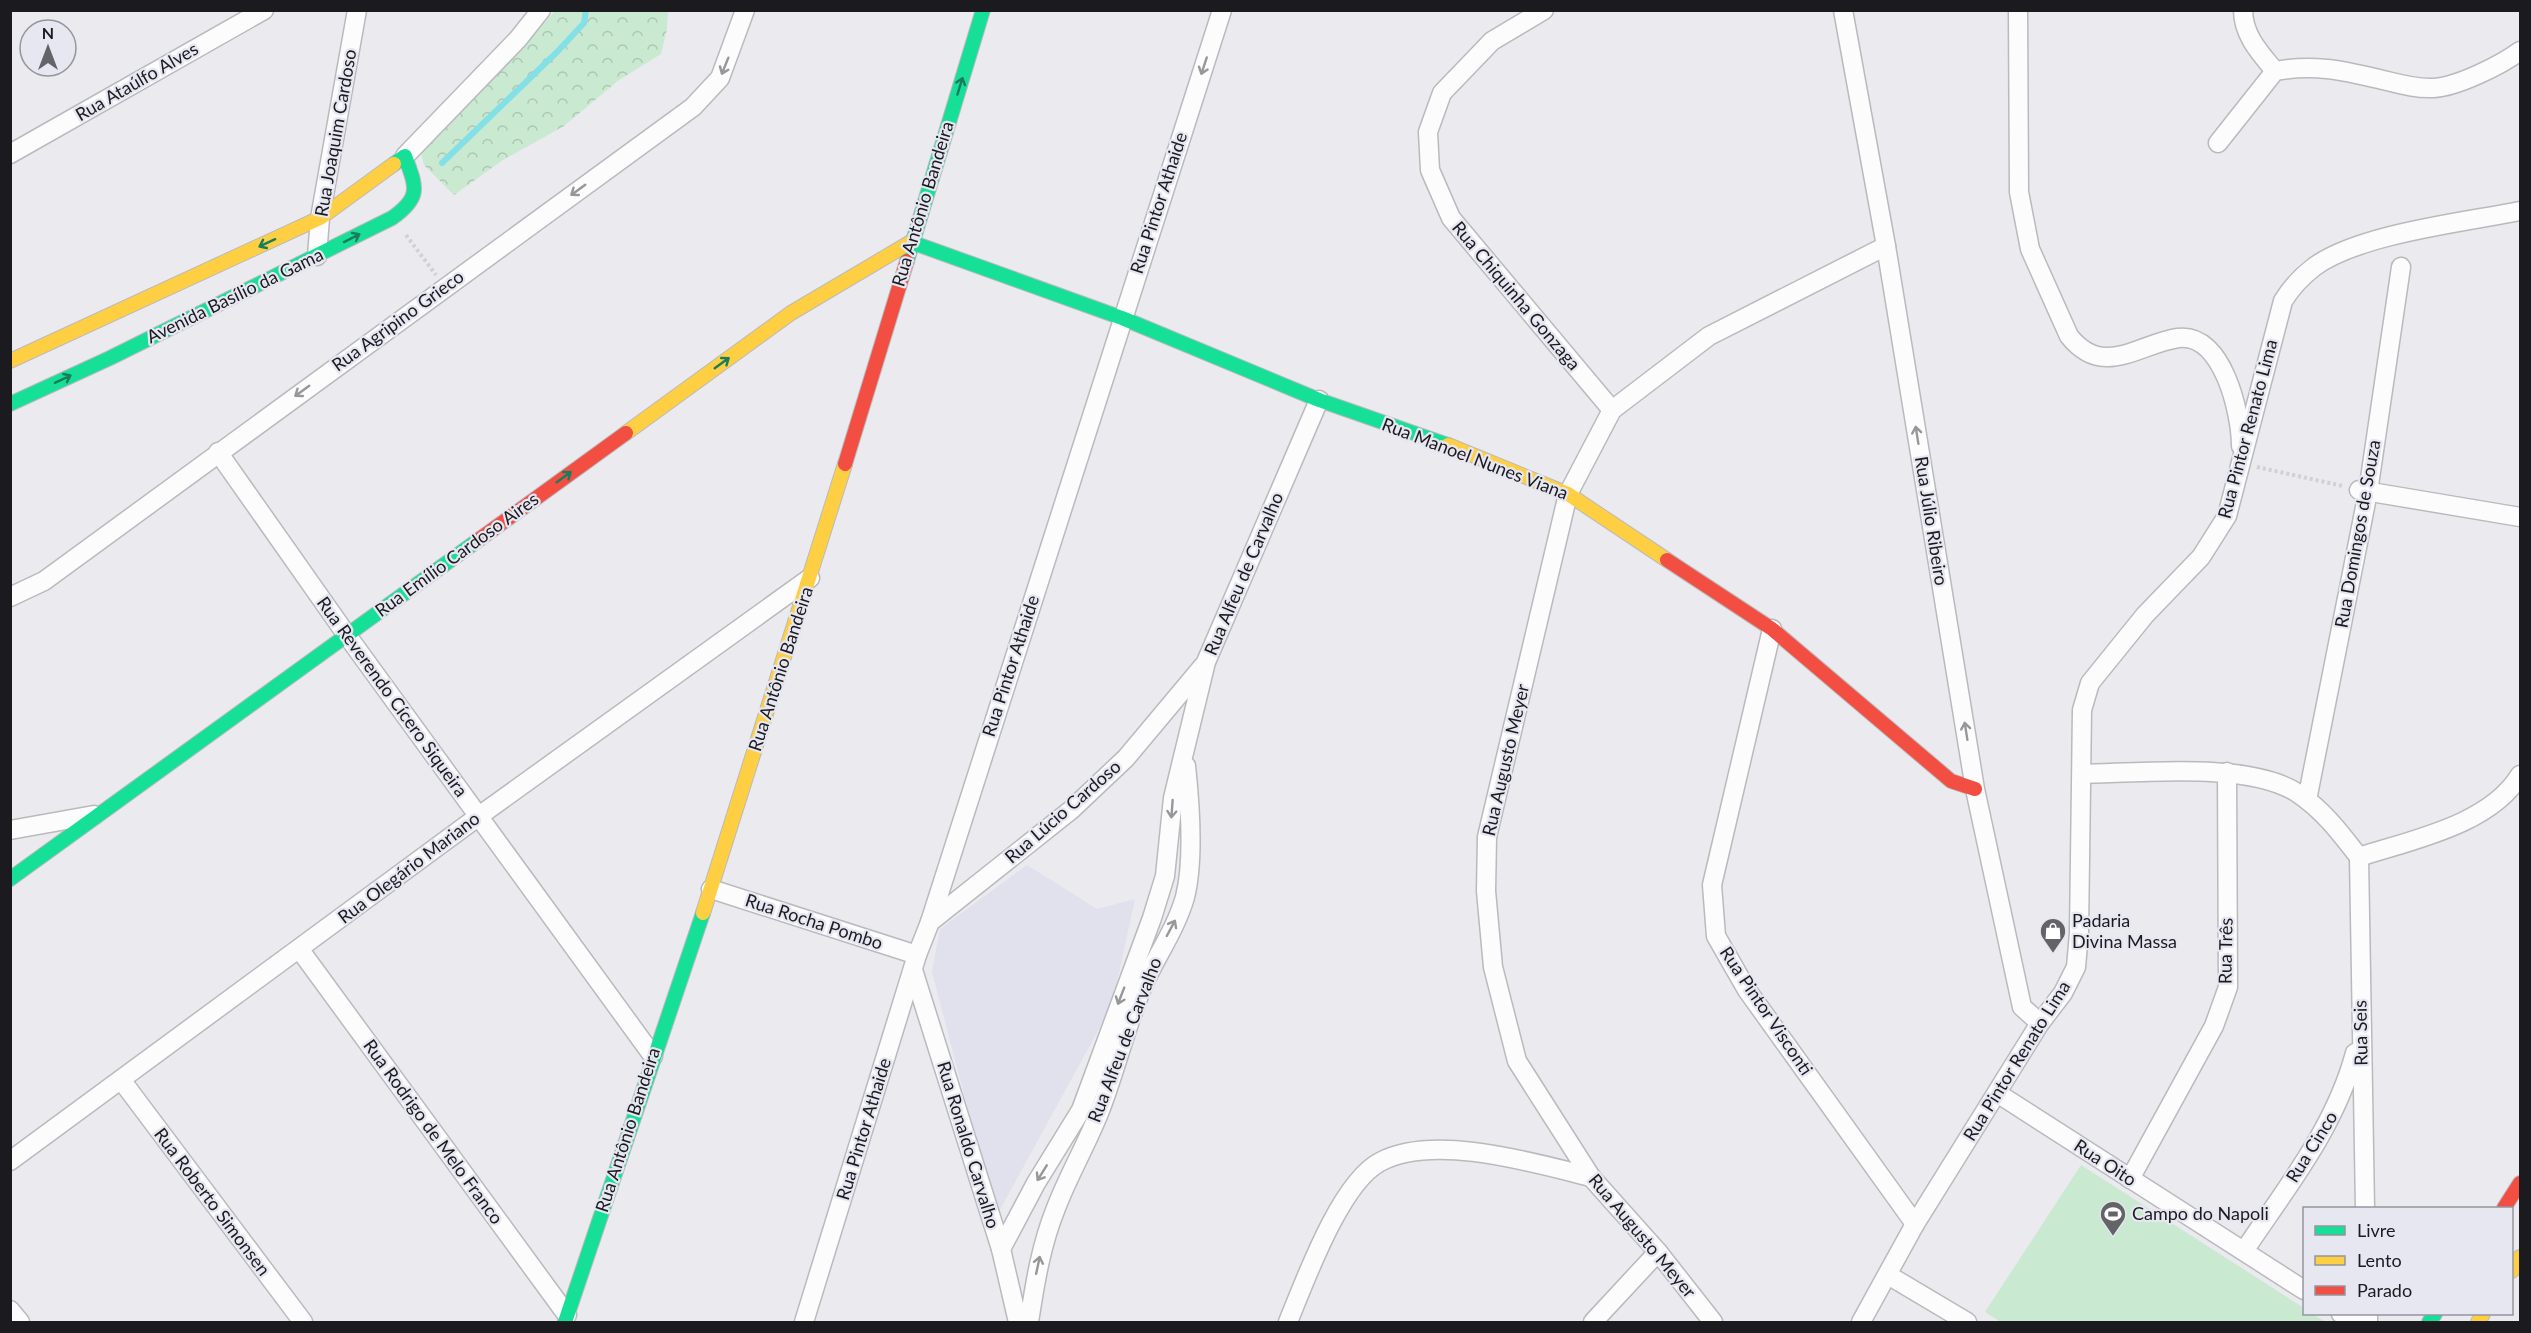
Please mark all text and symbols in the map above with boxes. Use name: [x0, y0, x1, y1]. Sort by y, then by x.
north arrow: [18, 18, 78, 78]
text: N: [42, 23, 54, 42]
street label: Rua Ataúlfo Alves: [71, 37, 202, 125]
street label: Rua Joaquim Cardoso: [309, 47, 361, 218]
one-way arrow: [719, 56, 730, 74]
one-way arrow: [1197, 56, 1208, 75]
one-way arrow: [955, 77, 966, 96]
street label: Rua Antônio Bandeira: [886, 118, 958, 289]
street label: Rua Pintor Athaide: [1125, 129, 1191, 276]
one-way arrow: [571, 184, 587, 196]
street label: Rua Chiquinha Gonzaga: [1448, 216, 1586, 374]
one-way arrow: [342, 232, 360, 243]
one-way arrow: [259, 237, 277, 249]
street label: Avenida Basílio da Gama: [143, 243, 326, 347]
street label: Rua Agripino Grieco: [327, 265, 468, 375]
street label: Rua Pintor Renato Lima: [2213, 337, 2282, 521]
one-way arrow: [714, 357, 730, 369]
one-way arrow: [54, 373, 72, 385]
one-way arrow: [294, 385, 310, 398]
street label: Rua Manoel Nunes Viana: [1379, 412, 1572, 504]
one-way arrow: [1911, 426, 1922, 446]
street label: Rua Domingos de Souza: [2330, 438, 2384, 630]
street label: Rua Júlio Ribeiro: [1911, 455, 1953, 587]
one-way arrow: [556, 471, 572, 483]
street label: Rua Emílio Cardoso Aires: [370, 487, 543, 621]
street label: Rua Alfeu de Carvalho: [1199, 489, 1287, 658]
street label: Rua Antônio Bandeira: [743, 584, 817, 754]
street label: Rua Reverendo Cícero Siqueira: [313, 592, 473, 801]
street label: Rua Pintor Athaide: [977, 592, 1043, 739]
street label: Rua Augusto Meyer: [1477, 681, 1533, 838]
one-way arrow: [1960, 722, 1971, 742]
street label: Rua Lúcio Cardoso: [1000, 755, 1125, 868]
one-way arrow: [1166, 798, 1177, 818]
street label: Rua Olegário Mariano: [333, 807, 484, 928]
street label: Rua Rocha Pombo: [743, 888, 886, 954]
place label: Padaria Divina Massa: [2072, 909, 2177, 952]
shop icon: Padaria Divina Massa: [2038, 916, 2068, 954]
street label: Rua Três: [2213, 918, 2237, 984]
one-way arrow: [1165, 920, 1177, 937]
street label: Rua Pintor Visconti: [1716, 942, 1818, 1079]
street label: Rua Alfeu de Carvalho: [1082, 954, 1166, 1125]
street label: Rua Pintor Renato Lima: [1958, 976, 2074, 1145]
one-way arrow: [1115, 986, 1126, 1005]
street label: Rua Seis: [2348, 1000, 2372, 1066]
street label: Rua Rodrigo de Melo Franco: [359, 1035, 508, 1228]
street label: Rua Antônio Bandeira: [590, 1045, 664, 1215]
street label: Rua Pintor Athaide: [831, 1055, 895, 1202]
street label: Rua Ronaldo Carvalho: [933, 1058, 1005, 1231]
street label: Rua Cinco: [2281, 1107, 2342, 1186]
street label: Rua Roberto Simonsen: [150, 1123, 275, 1280]
street label: Rua Oito: [2070, 1134, 2141, 1190]
one-way arrow: [1035, 1164, 1047, 1181]
street label: Rua Augusto Meyer: [1584, 1169, 1701, 1302]
sports icon: Campo do Napoli: [2098, 1199, 2128, 1237]
place label: Campo do Napoli: [2132, 1202, 2269, 1224]
legend: [2303, 1207, 2513, 1315]
text: Livre: [2357, 1219, 2396, 1241]
text: Lento: [2357, 1249, 2402, 1271]
one-way arrow: [1033, 1255, 1045, 1274]
text: Parado: [2357, 1279, 2412, 1301]

